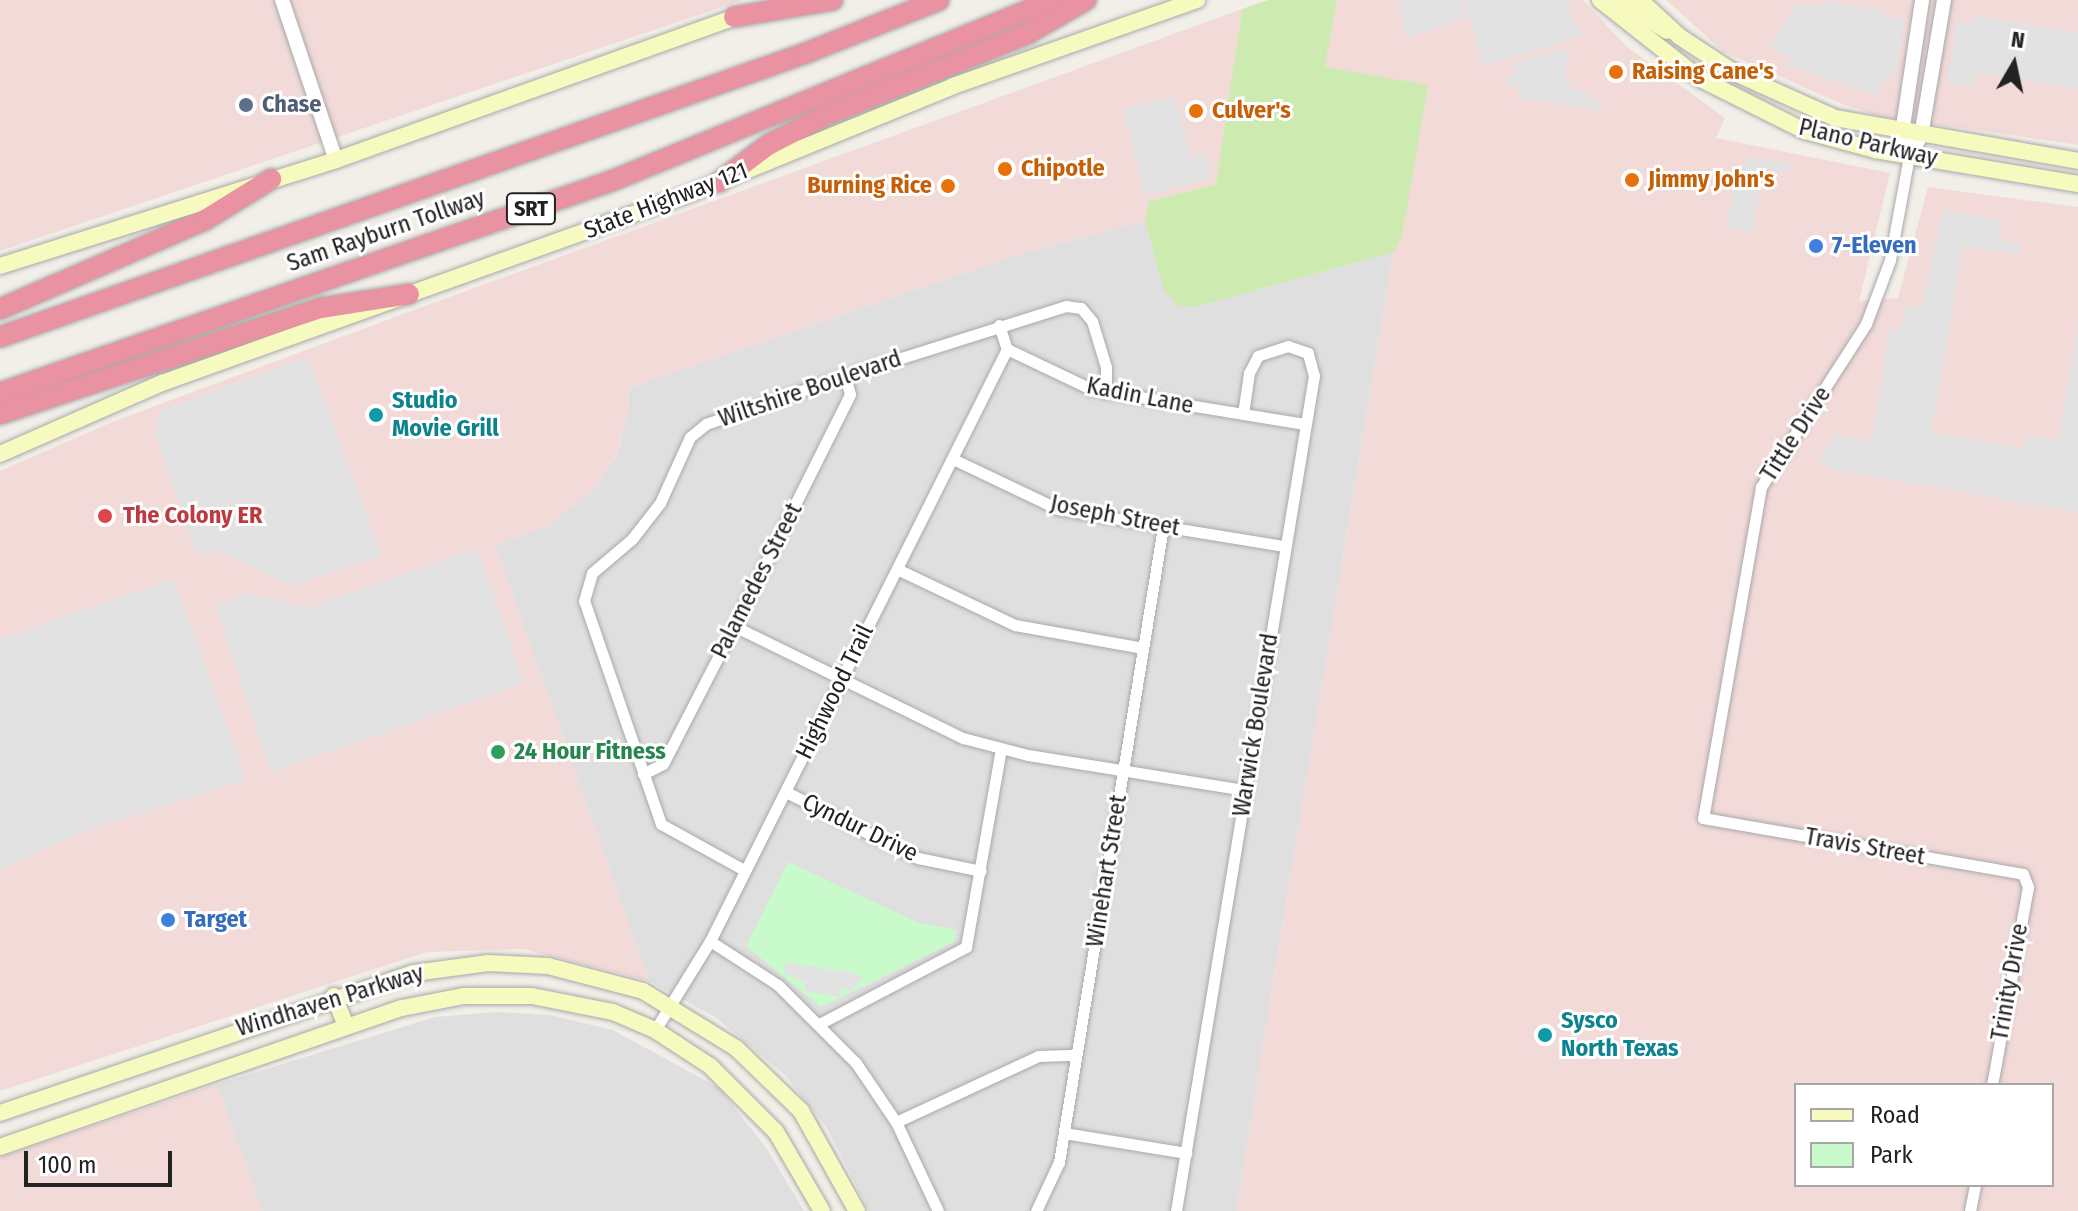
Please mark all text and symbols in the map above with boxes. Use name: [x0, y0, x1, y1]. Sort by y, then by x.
north arrow: [1974, 24, 2054, 104]
text: N: [2009, 25, 2026, 54]
place label: Raising Cane's: [1632, 58, 1774, 86]
marker: Raising Cane's: [1607, 63, 1625, 81]
place label: Chase: [262, 91, 321, 119]
marker: Chase: [237, 96, 255, 114]
place label: Culver's: [1212, 97, 1291, 125]
marker: Culver's: [1187, 102, 1205, 120]
street label: Plano Parkway: [1796, 113, 1940, 173]
place label: Chipotle: [1021, 155, 1105, 183]
street label: State Highway 121: [580, 157, 752, 245]
marker: Chipotle: [996, 160, 1014, 178]
place label: Jimmy John's: [1648, 166, 1774, 194]
marker: Jimmy John's: [1623, 171, 1641, 189]
place label: Burning Rice: [807, 172, 932, 200]
marker: Burning Rice: [939, 177, 957, 195]
street label: Sam Rayburn Tollway: [283, 184, 489, 278]
road number: SRT: [505, 191, 557, 227]
place label: 7-Eleven: [1832, 232, 1917, 260]
marker: 7-Eleven: [1807, 237, 1825, 255]
street label: Wiltshire Boulevard: [715, 344, 905, 434]
street label: Kadin Lane: [1084, 372, 1196, 420]
street label: Tittle Drive: [1755, 381, 1837, 487]
place label: Studio Movie Grill: [392, 387, 499, 443]
marker: Studio Movie Grill: [367, 406, 385, 424]
street label: Joseph Street: [1048, 489, 1182, 543]
street label: Palamedes Street: [705, 498, 809, 664]
place label: The Colony ER: [123, 502, 262, 530]
marker: The Colony ER: [94, 505, 116, 527]
street label: Highwood Trail: [790, 620, 880, 764]
street label: Warwick Boulevard: [1227, 631, 1285, 819]
place label: 24 Hour Fitness: [514, 738, 666, 766]
marker: 24 Hour Fitness: [489, 743, 507, 761]
street label: Cyndur Drive: [798, 788, 922, 868]
street label: Winehart Street: [1081, 793, 1133, 949]
street label: Travis Street: [1803, 822, 1927, 872]
place label: Target: [184, 906, 247, 934]
marker: Target: [159, 911, 177, 929]
street label: Trinity Drive: [1986, 921, 2034, 1043]
street label: Windhaven Parkway: [233, 959, 427, 1043]
place label: Sysco North Texas: [1561, 1007, 1679, 1063]
marker: Sysco North Texas: [1536, 1026, 1554, 1044]
legend: [1794, 1083, 2054, 1187]
text: Road: [1870, 1101, 1920, 1129]
scale bar: [28, 1135, 176, 1185]
text: Park: [1870, 1141, 1913, 1169]
text: 100 m: [38, 1151, 96, 1179]

